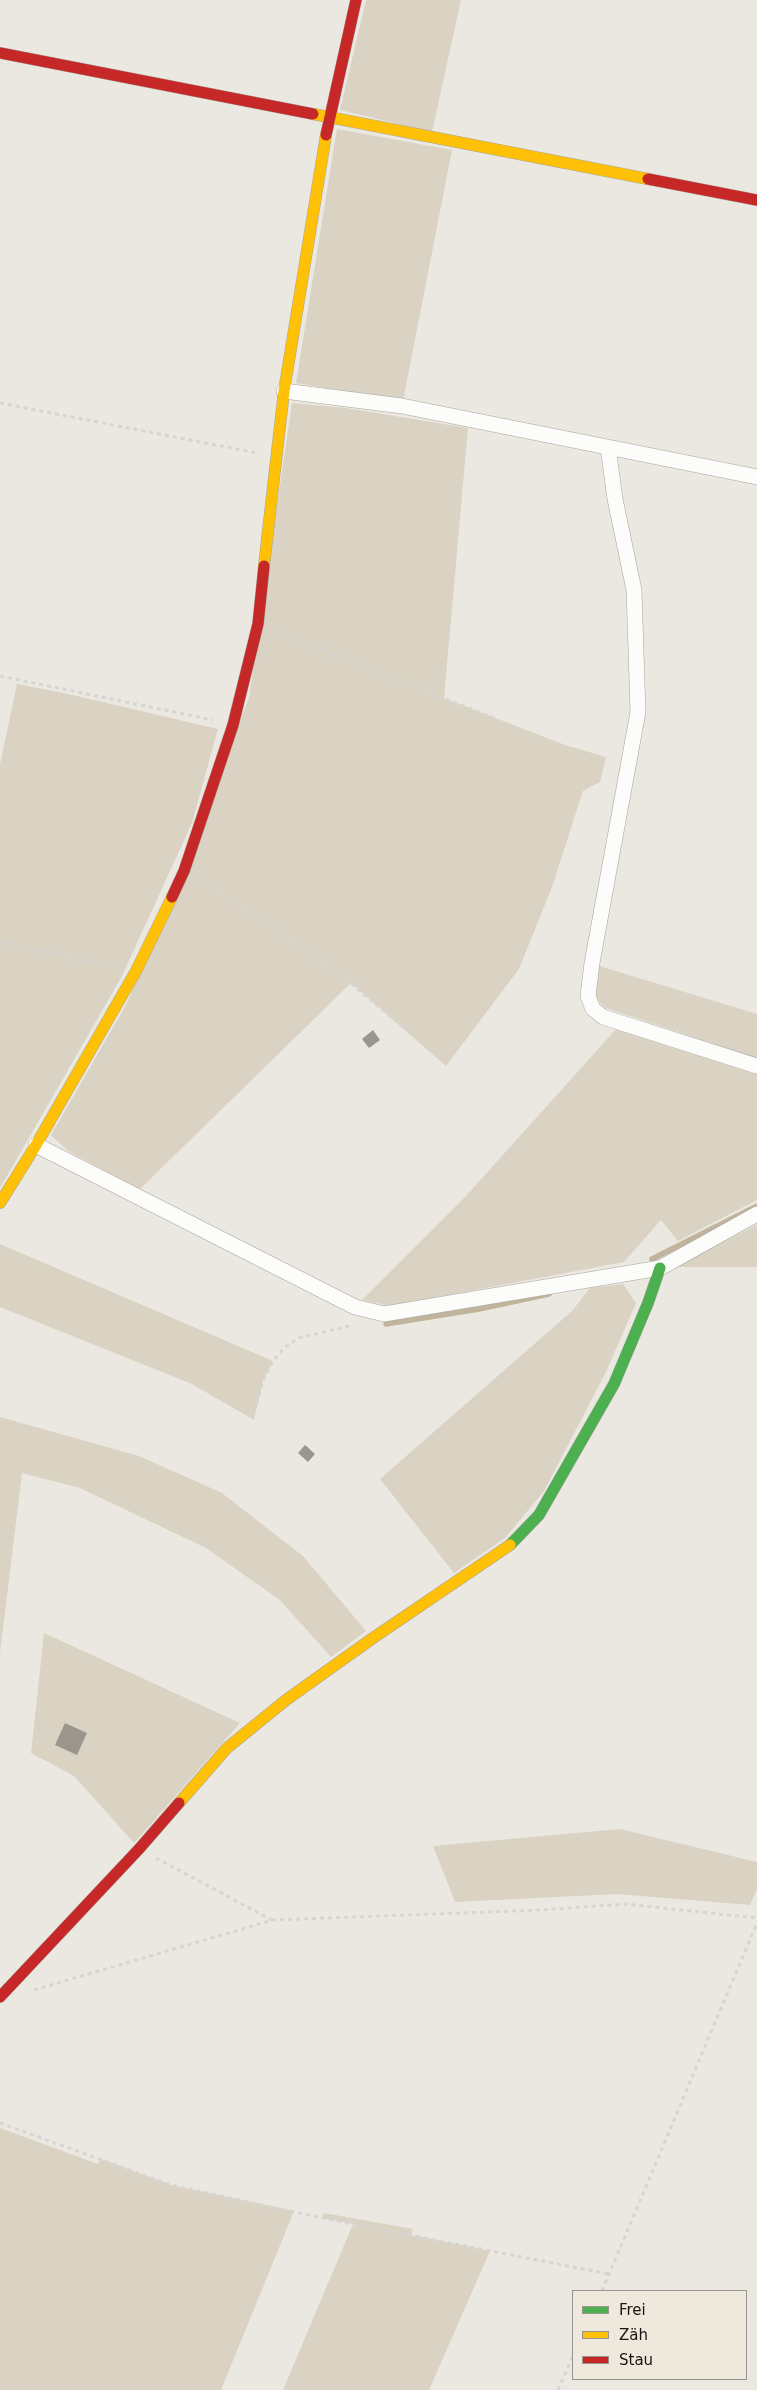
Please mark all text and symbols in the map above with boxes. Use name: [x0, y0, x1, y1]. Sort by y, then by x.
legend: [572, 2290, 747, 2380]
text: Frei: [619, 2301, 646, 2319]
text: Zäh: [619, 2326, 648, 2344]
text: Stau: [619, 2351, 653, 2369]

